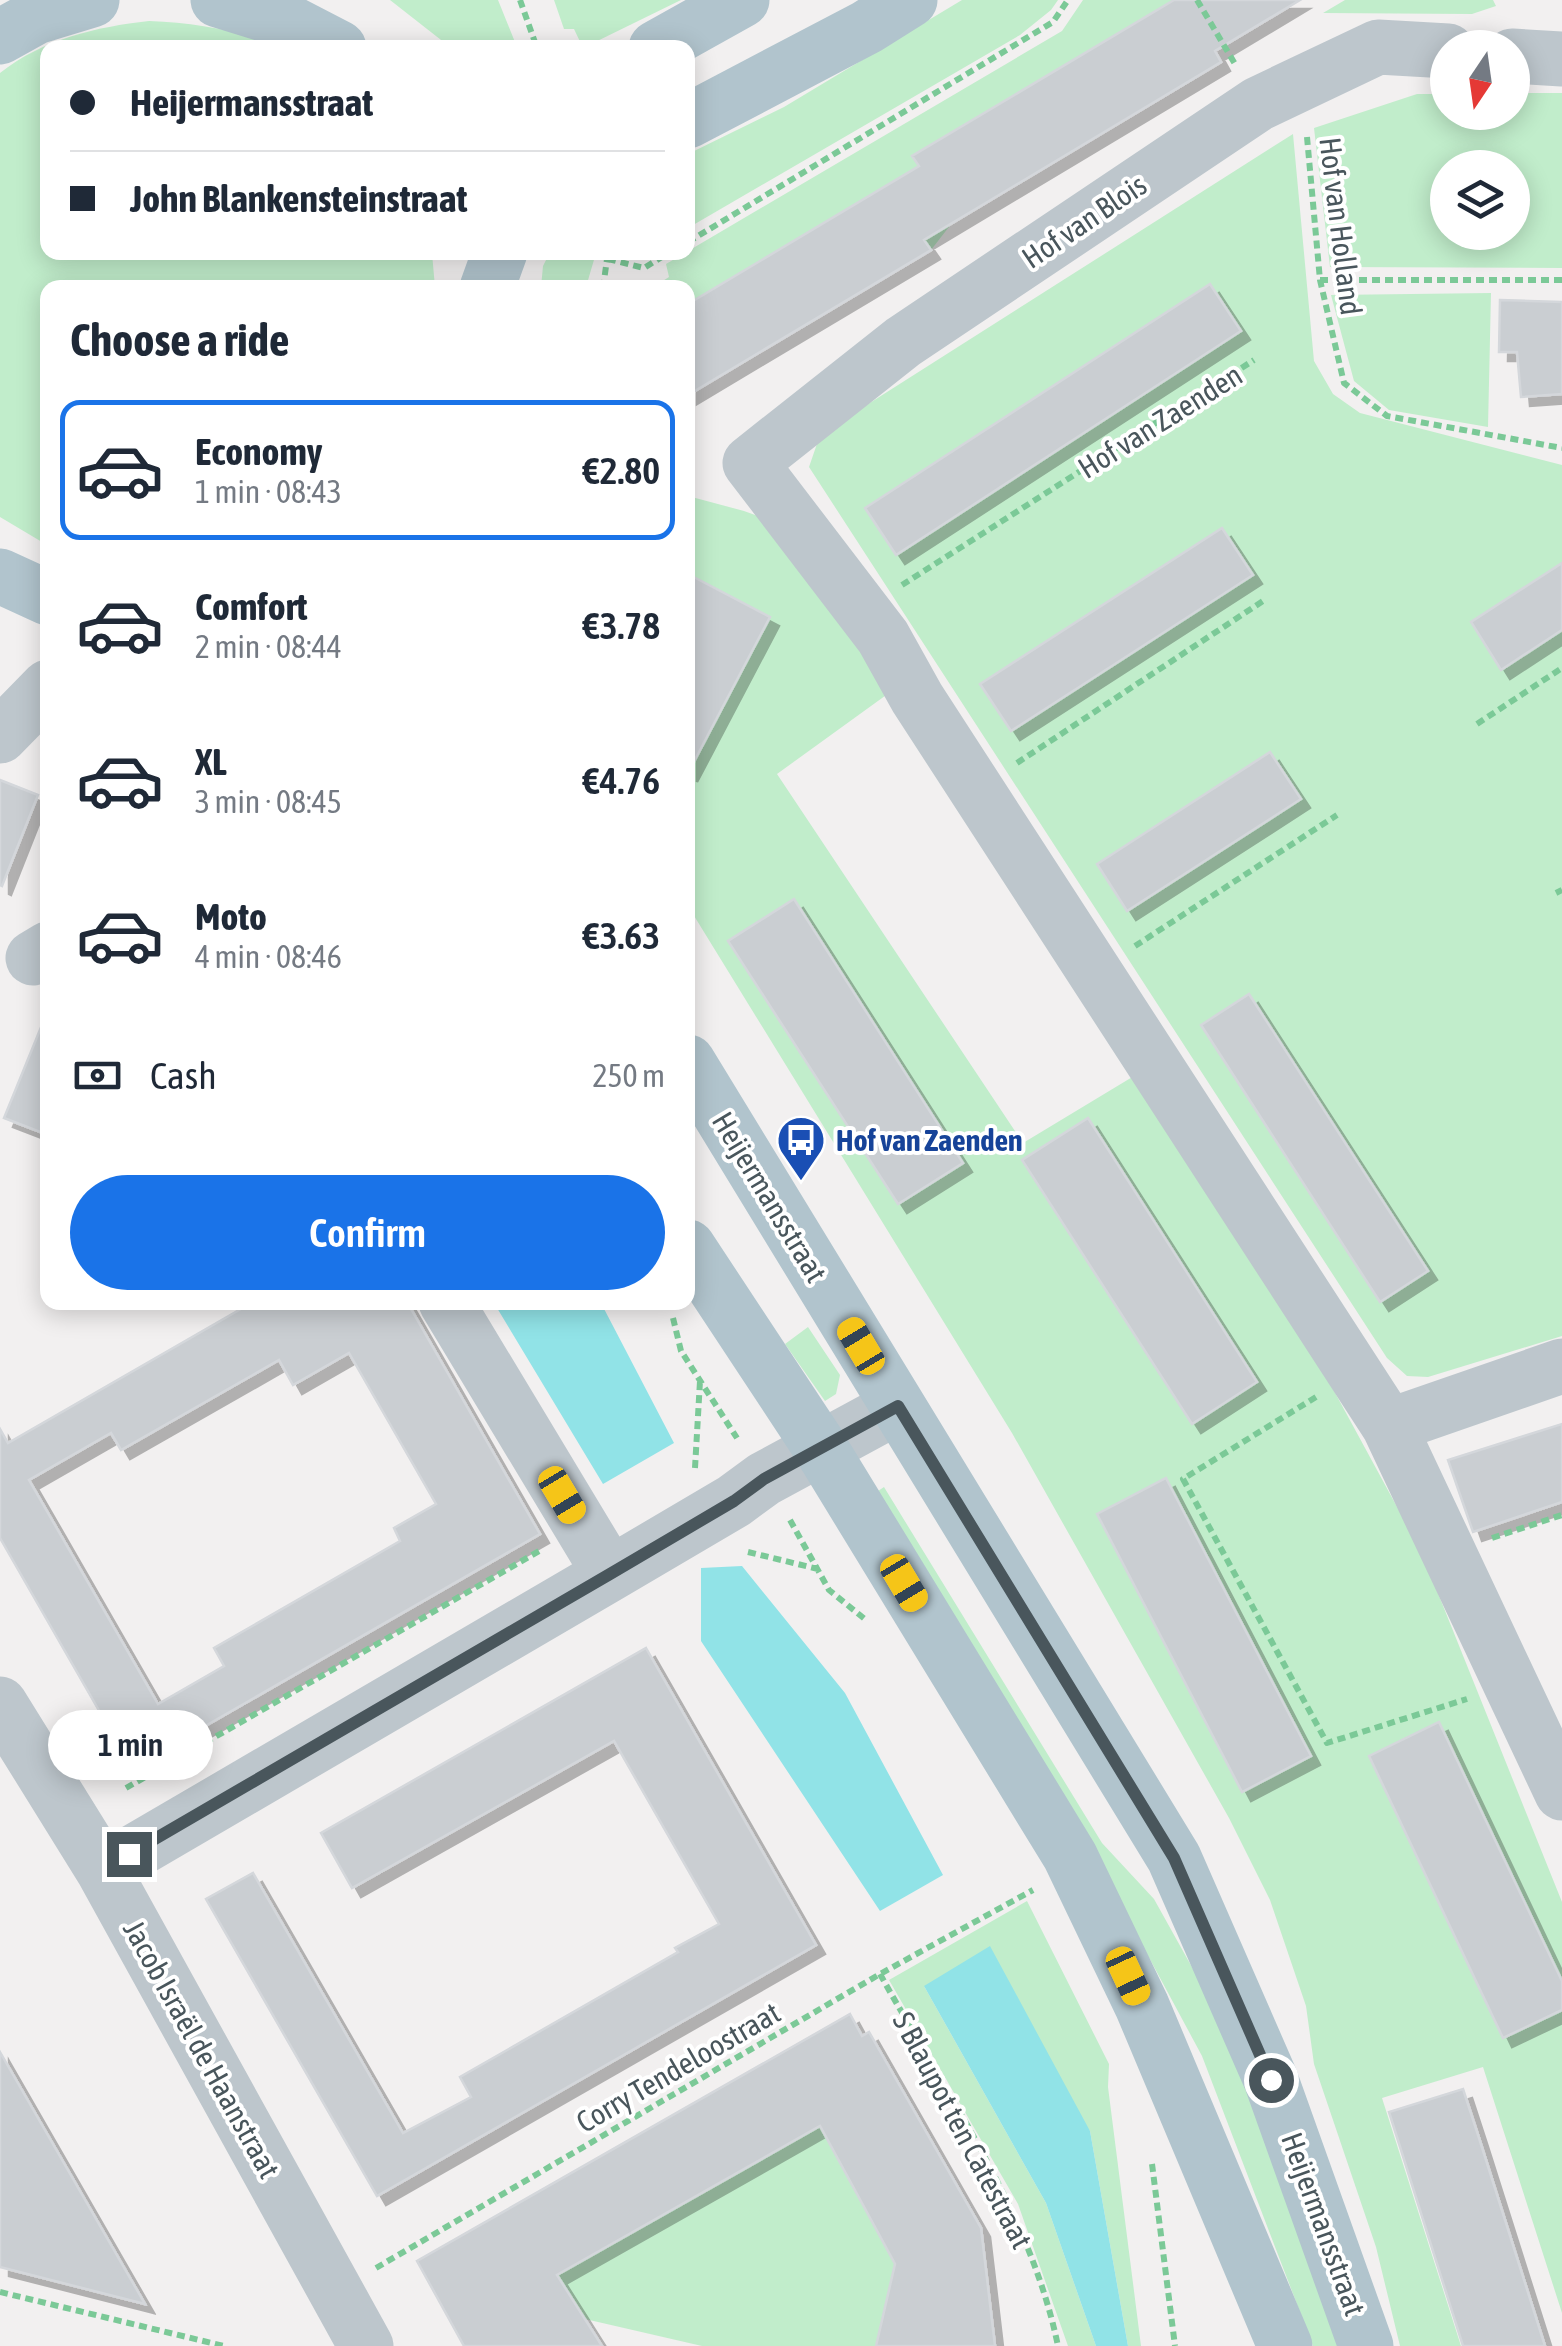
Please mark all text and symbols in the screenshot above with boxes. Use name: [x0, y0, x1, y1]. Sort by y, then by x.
north arrow: [1430, 30, 1530, 130]
map controls: [1430, 30, 1530, 250]
text: Heijermansstraat: [130, 81, 373, 124]
street label: Hof van Holland: [1313, 135, 1369, 317]
button: layers: [1430, 150, 1530, 250]
street label: Hof van Blois: [1016, 167, 1152, 275]
text: John Blankensteinstraat: [130, 177, 467, 220]
text: Choose a ride: [70, 314, 289, 366]
street label: Hof van Zaenden: [1072, 357, 1248, 485]
icon: car: [75, 425, 165, 515]
text: Economy: [195, 430, 322, 473]
text: €2.80: [583, 449, 660, 492]
text: 1 min · 08:43: [195, 473, 342, 510]
icon: car: [75, 580, 165, 670]
text: Comfort: [195, 585, 307, 628]
text: €3.78: [583, 604, 660, 647]
text: 2 min · 08:44: [195, 628, 342, 665]
icon: car: [75, 735, 165, 825]
text: XL: [195, 740, 227, 783]
text: €4.76: [583, 759, 660, 802]
text: 3 min · 08:45: [195, 783, 342, 820]
icon: car: [75, 890, 165, 980]
text: Moto: [195, 895, 267, 938]
text: €3.63: [583, 914, 660, 957]
text: 4 min · 08:46: [195, 938, 342, 975]
icon: cash: [70, 1048, 125, 1103]
text: Cash: [150, 1054, 217, 1097]
text: 250 m: [592, 1057, 665, 1094]
street label: Heijermansstraat: [706, 1106, 834, 1288]
bus stop icon: Hof van Zaenden: [775, 1114, 827, 1182]
place label: Hof van Zaenden: [836, 1123, 1023, 1157]
button: Confirm: [70, 1175, 665, 1290]
car: [833, 1313, 889, 1379]
car: [534, 1462, 590, 1528]
car: [876, 1550, 932, 1616]
callout: 1 min: [46, 1709, 212, 1779]
text: 1 min: [98, 1726, 163, 1763]
route end: [107, 1832, 152, 1877]
street label: Jacob Israël de Haanstraat: [117, 1914, 287, 2184]
car: [1102, 1942, 1154, 2010]
street label: Corry Tendeloostraat: [570, 1995, 786, 2139]
street label: S Blaupot ten Catestraat: [886, 2006, 1040, 2254]
route start: [1249, 2058, 1294, 2103]
street label: Heijermansstraat: [1275, 2128, 1373, 2320]

